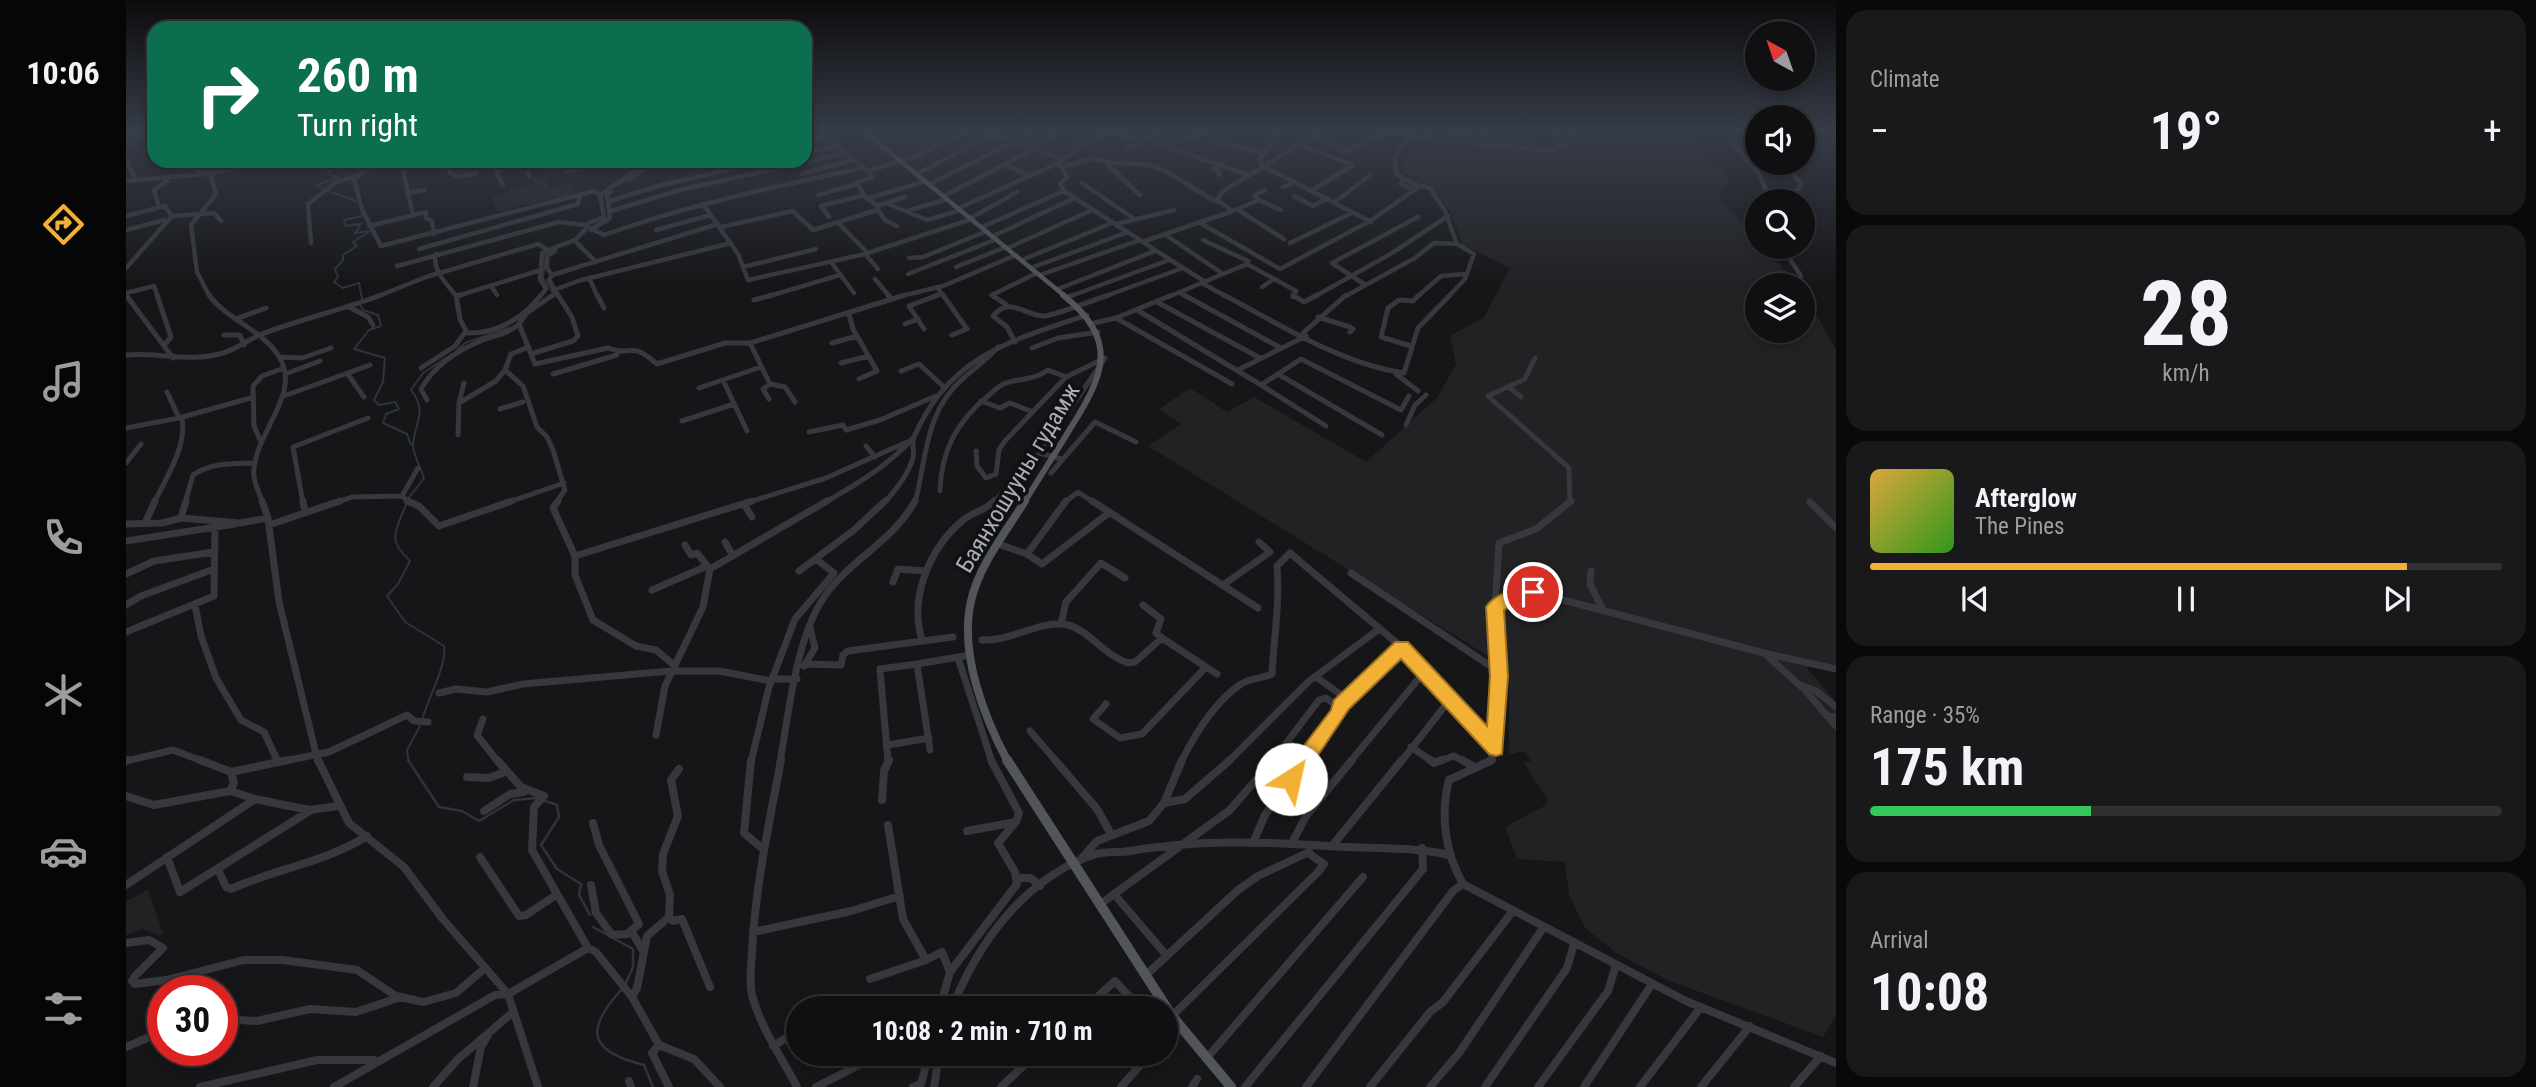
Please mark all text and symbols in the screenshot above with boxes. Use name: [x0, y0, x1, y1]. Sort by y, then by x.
north arrow: [1745, 21, 1815, 91]
map controls: [1745, 21, 1815, 343]
text: 260 m: [297, 47, 419, 104]
icon: right: [182, 49, 273, 140]
text: 10:06: [26, 54, 100, 92]
text: Climate: [1870, 66, 1940, 93]
text: 19°: [2150, 101, 2222, 162]
button: sound: [1745, 105, 1815, 175]
text: Turn right: [297, 106, 418, 144]
text: −: [1870, 109, 1889, 153]
text: +: [2483, 109, 2502, 153]
button: search: [1745, 189, 1815, 259]
icon: directions: [39, 200, 88, 249]
text: 28: [2140, 261, 2232, 367]
button: layers: [1745, 273, 1815, 343]
icon: music: [39, 357, 88, 406]
text: km/h: [2162, 360, 2210, 387]
street label: Баянхошууны гудамж: [950, 378, 1086, 578]
text: Afterglow: [1975, 483, 2077, 513]
icon: phone: [39, 513, 88, 562]
text: The Pines: [1975, 513, 2065, 540]
pin: [1503, 562, 1563, 622]
icon: arrive: [1514, 573, 1552, 611]
icon: previous: [1956, 580, 1994, 618]
icon: pause: [2167, 580, 2205, 618]
icon: next: [2378, 580, 2416, 618]
icon: climate: [39, 670, 88, 719]
text: Range · 35%: [1870, 702, 1980, 729]
text: 175 km: [1870, 737, 2024, 798]
position arrow: [1254, 742, 1328, 816]
icon: car: [39, 827, 88, 876]
text: Arrival: [1870, 927, 1929, 954]
text: 10:08: [1870, 962, 1989, 1023]
speed limit sign: 30: [147, 975, 238, 1066]
icon: filters: [39, 984, 88, 1033]
text: 10:08 · 2 min · 710 m: [872, 1016, 1092, 1046]

